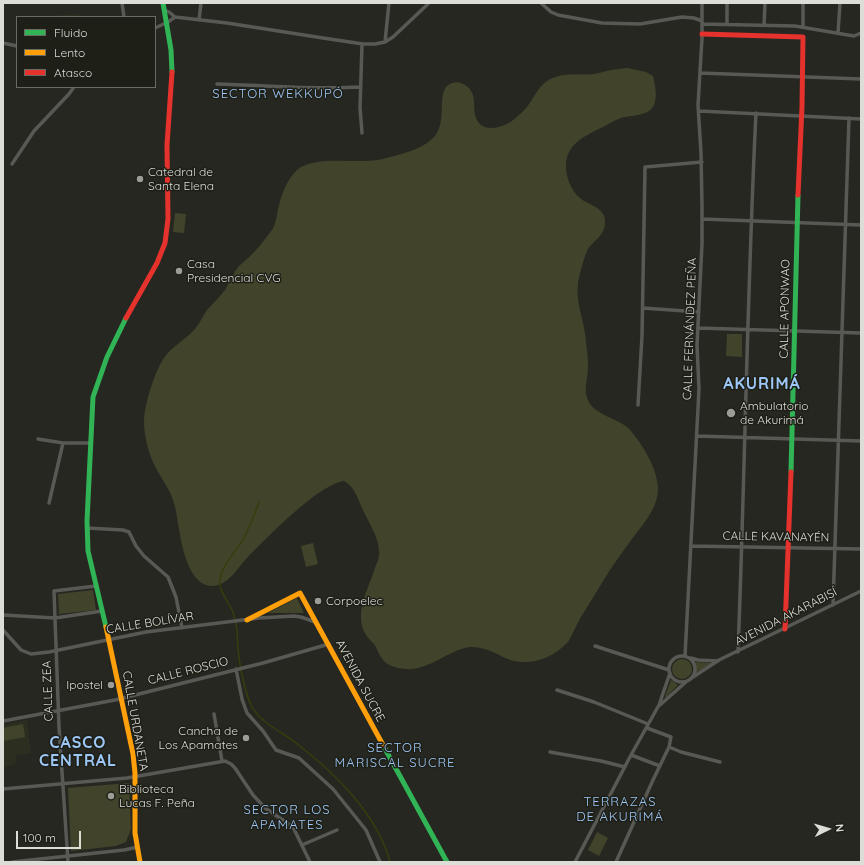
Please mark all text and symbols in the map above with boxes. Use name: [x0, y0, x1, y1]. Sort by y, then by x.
legend: [16, 16, 156, 88]
text: Fluido: [54, 25, 87, 40]
text: Lento: [54, 45, 85, 60]
text: Atasco: [54, 65, 92, 80]
district label: SECTOR WEKKUPÓ: [212, 86, 344, 102]
place label: Catedral de Santa Elena: [148, 165, 214, 193]
marker: Catedral de Santa Elena: [135, 174, 145, 184]
place label: Casa Presidencial CVG: [187, 257, 281, 285]
street label: CALLE FERNÁNDEZ PEÑA: [680, 258, 700, 400]
street label: CALLE APONWAO: [777, 259, 793, 359]
marker: Casa Presidencial CVG: [174, 266, 184, 276]
district label: AKURIMÁ: [723, 374, 801, 394]
place label: Ambulatorio de Akurimá: [740, 399, 809, 427]
marker: Ambulatorio de Akurimá: [725, 407, 737, 419]
street label: CALLE KAVANAYÉN: [722, 529, 830, 545]
street label: AVENIDA AKARABISÍ: [732, 585, 840, 649]
place label: Corpoelec: [326, 594, 383, 608]
marker: Corpoelec: [313, 596, 323, 606]
street label: CALLE BOLÍVAR: [105, 609, 195, 637]
street label: AVENIDA SUCRE: [332, 638, 388, 724]
street label: CALLE ROSCIO: [146, 654, 230, 688]
street label: CALLE ZEA: [40, 660, 56, 722]
street label: CALLE URDANETA: [119, 670, 151, 772]
place label: Ipostel: [66, 678, 103, 692]
marker: Ipostel: [106, 680, 116, 690]
place label: Cancha de Los Apamates: [159, 724, 238, 752]
district label: CASCO CENTRAL: [39, 733, 117, 771]
marker: Cancha de Los Apamates: [241, 733, 251, 743]
district label: SECTOR MARISCAL SUCRE: [335, 740, 455, 771]
place label: Biblioteca Lucas F. Peña: [119, 782, 195, 810]
marker: Biblioteca Lucas F. Peña: [106, 791, 116, 801]
district label: TERRAZAS DE AKURIMÁ: [576, 794, 664, 825]
district label: SECTOR LOS APAMATES: [243, 802, 331, 833]
north arrow: [808, 809, 848, 849]
scale bar: [18, 823, 83, 849]
text: N: [833, 823, 847, 833]
text: 100 m: [23, 830, 56, 845]

